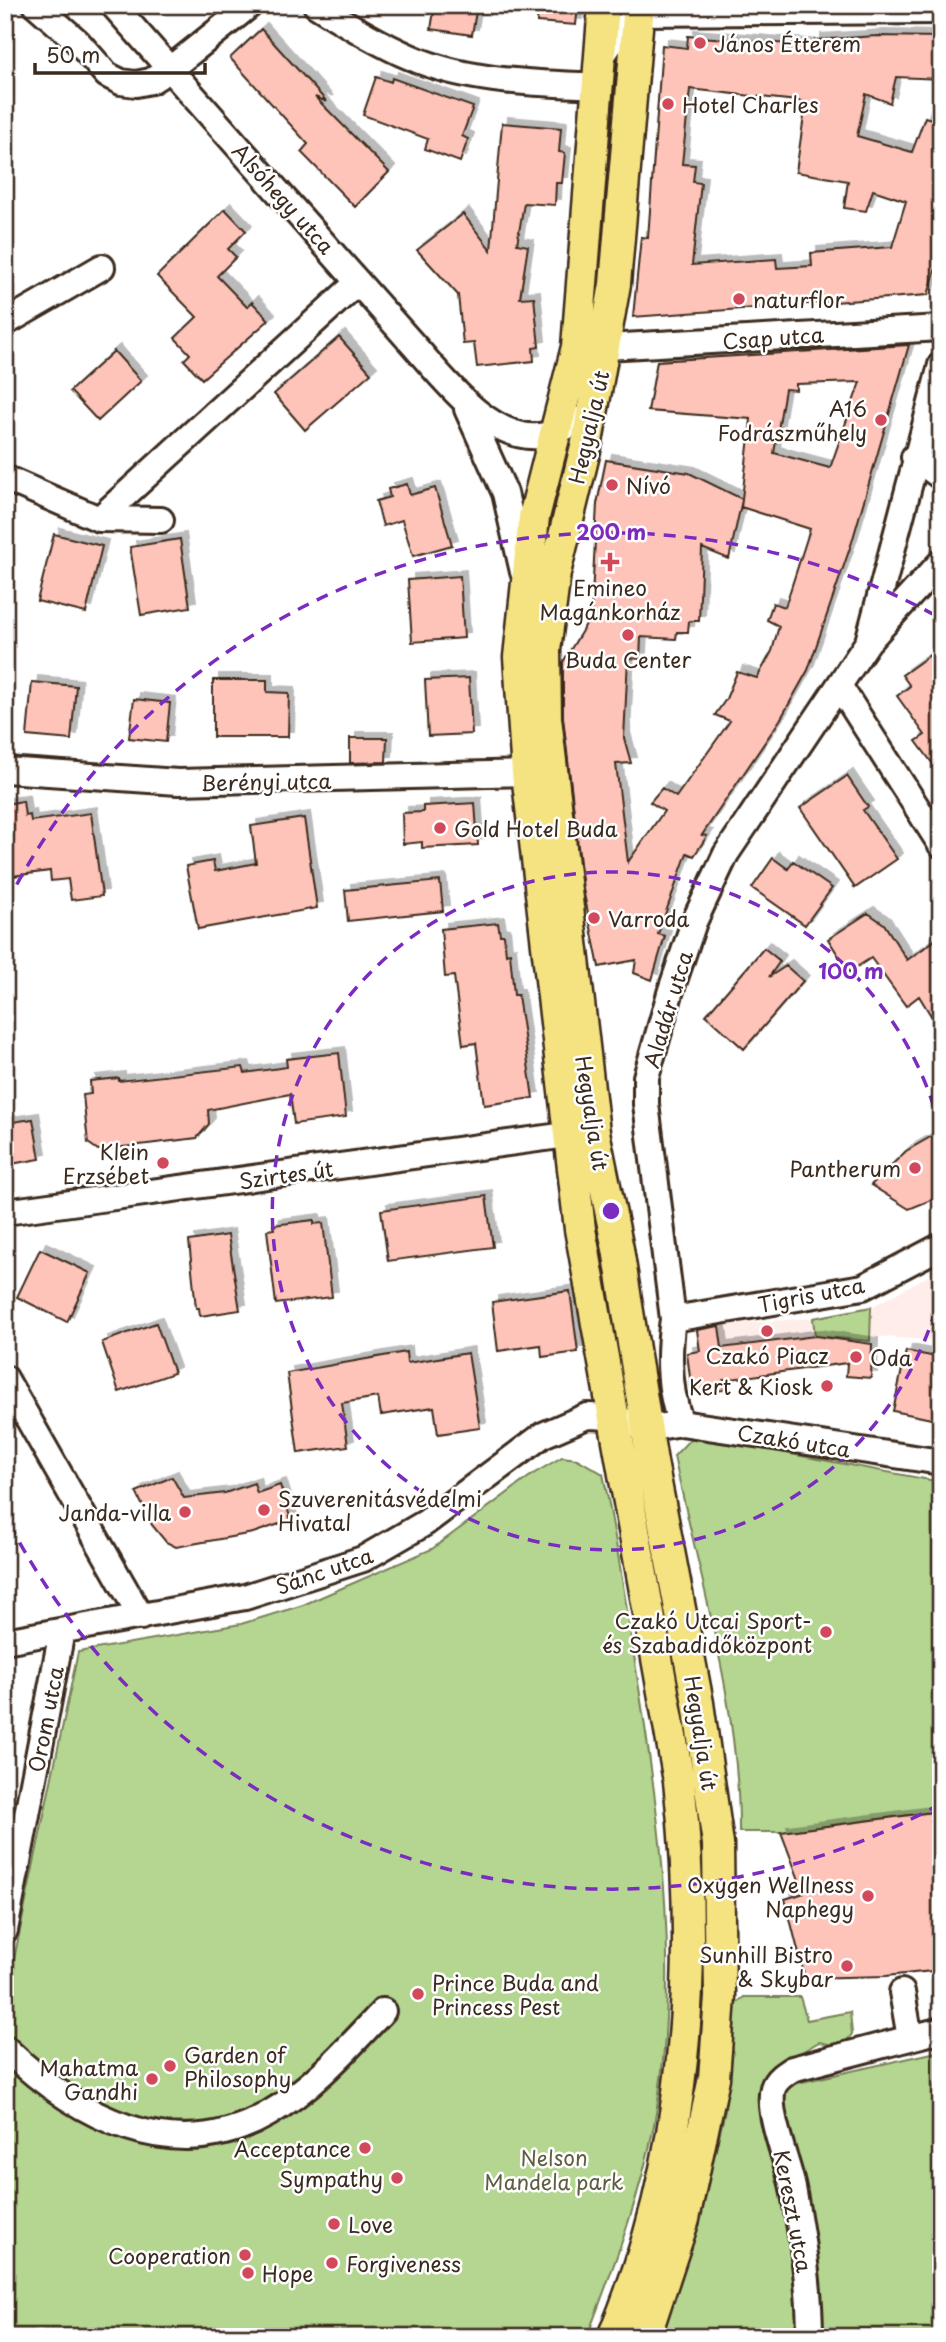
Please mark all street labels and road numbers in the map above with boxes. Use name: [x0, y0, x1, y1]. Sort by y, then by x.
street label: Alsóhegy utca: [225, 135, 343, 261]
street label: Csap utca: [721, 318, 825, 356]
street label: Hegyalja út: [559, 367, 617, 487]
street label: Berényi utca: [200, 764, 332, 798]
street label: Aladár utca: [634, 947, 700, 1071]
street label: Hegyalja út: [568, 1053, 618, 1173]
street label: Szirtes út: [237, 1152, 335, 1196]
street label: Tigris utca: [755, 1268, 867, 1320]
street label: Czakó utca: [735, 1415, 853, 1465]
street label: Sánc utca: [271, 1538, 377, 1602]
street label: Orom utca: [19, 1663, 71, 1775]
street label: Hegyalja út: [677, 1673, 727, 1793]
street label: Kereszt utca: [766, 2147, 822, 2275]

